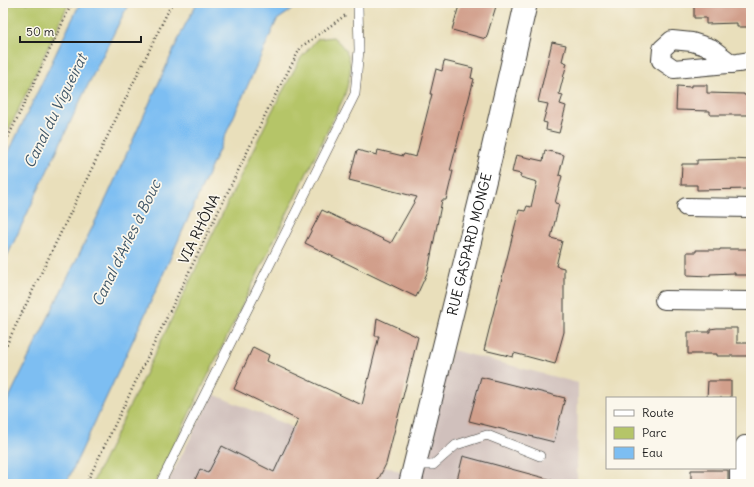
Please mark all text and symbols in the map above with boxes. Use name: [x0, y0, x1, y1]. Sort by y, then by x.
scale bar: [20, 18, 141, 44]
text: 50 m: [26, 24, 55, 39]
water label: Canal du Vigueirat: [19, 49, 92, 171]
street label: RUE GASPARD MONGE: [443, 171, 496, 317]
water label: Canal d'Arles à Bouc: [87, 176, 165, 309]
street label: VIA RHÔNA: [174, 191, 224, 267]
legend: [606, 397, 736, 469]
text: Route: [642, 405, 674, 420]
text: Parc: [642, 425, 667, 440]
text: Eau: [642, 445, 663, 460]

